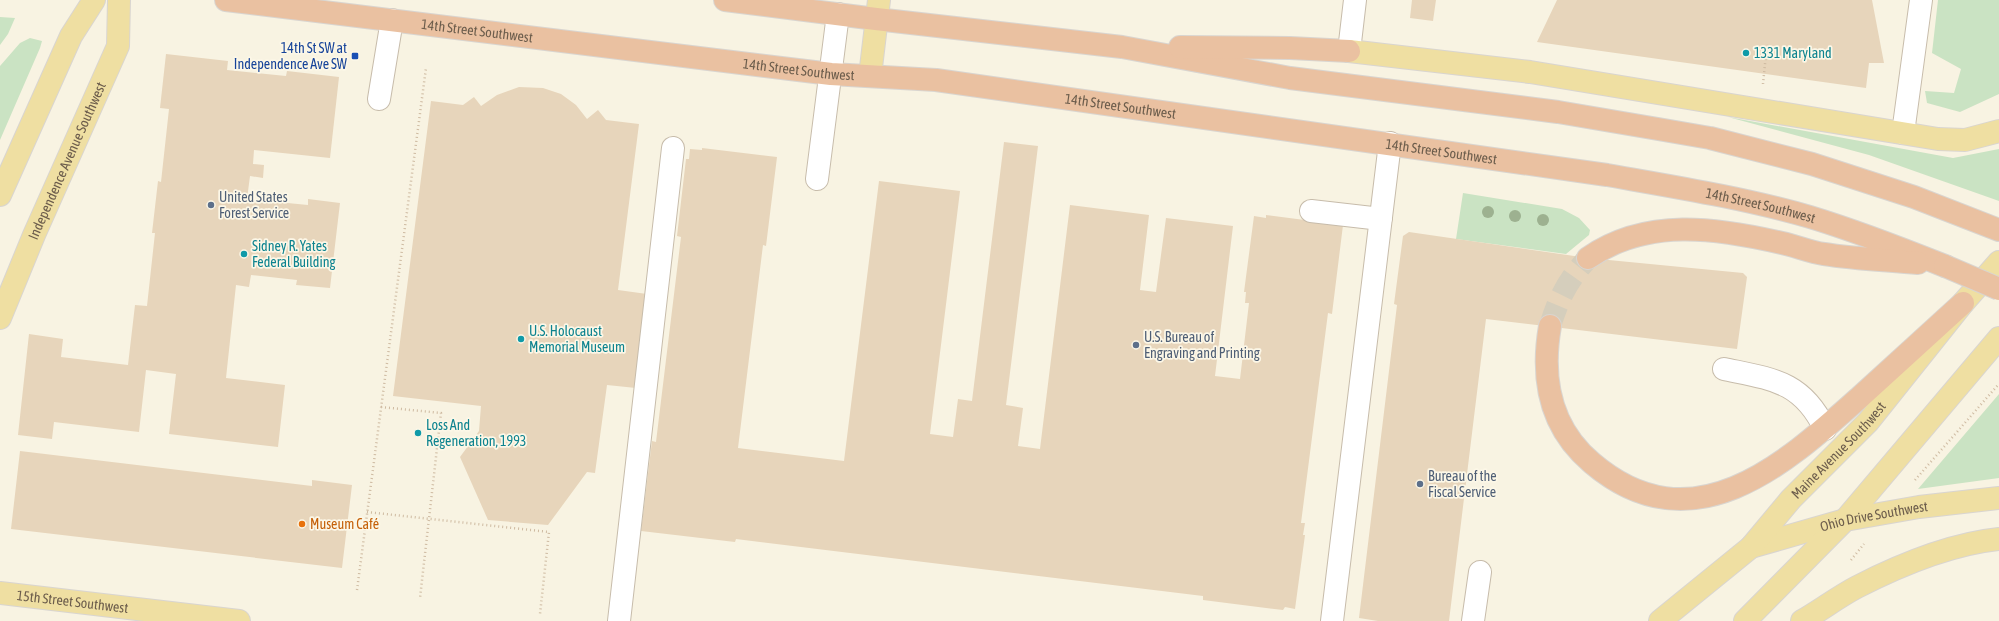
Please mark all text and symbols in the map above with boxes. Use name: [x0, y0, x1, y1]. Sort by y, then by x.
street label: 14th Street Southwest: [420, 16, 534, 45]
place label: 14th St SW at Independence Ave SW: [234, 40, 348, 72]
place label: 1331 Maryland: [1754, 45, 1832, 61]
marker: 1331 Maryland: [1741, 48, 1751, 58]
marker: 14th St SW at Independence Ave SW: [350, 51, 360, 61]
street label: 14th Street Southwest: [742, 55, 855, 83]
street label: Independence Avenue Southwest: [25, 79, 109, 242]
street label: 14th Street Southwest: [1064, 90, 1177, 122]
street label: 14th Street Southwest: [1385, 136, 1498, 167]
street label: 14th Street Southwest: [1704, 185, 1818, 226]
place label: United States Forest Service: [219, 189, 289, 221]
marker: United States Forest Service: [206, 200, 216, 210]
place label: Sidney R. Yates Federal Building: [252, 238, 335, 270]
marker: Sidney R. Yates Federal Building: [239, 249, 249, 259]
place label: U.S. Holocaust Memorial Museum: [529, 323, 625, 355]
place label: U.S. Bureau of Engraving and Printing: [1144, 329, 1260, 361]
marker: U.S. Holocaust Memorial Museum: [516, 334, 526, 344]
marker: U.S. Bureau of Engraving and Printing: [1131, 340, 1141, 350]
street label: Maine Avenue Southwest: [1788, 399, 1889, 502]
place label: Loss And Regeneration, 1993: [426, 417, 526, 449]
marker: Loss And Regeneration, 1993: [413, 428, 423, 438]
place label: Bureau of the Fiscal Service: [1428, 468, 1497, 500]
marker: Bureau of the Fiscal Service: [1415, 479, 1425, 489]
street label: Ohio Drive Southwest: [1818, 498, 1929, 535]
place label: Museum Café: [310, 516, 379, 532]
marker: Museum Café: [297, 519, 307, 529]
street label: 15th Street Southwest: [16, 587, 129, 616]

